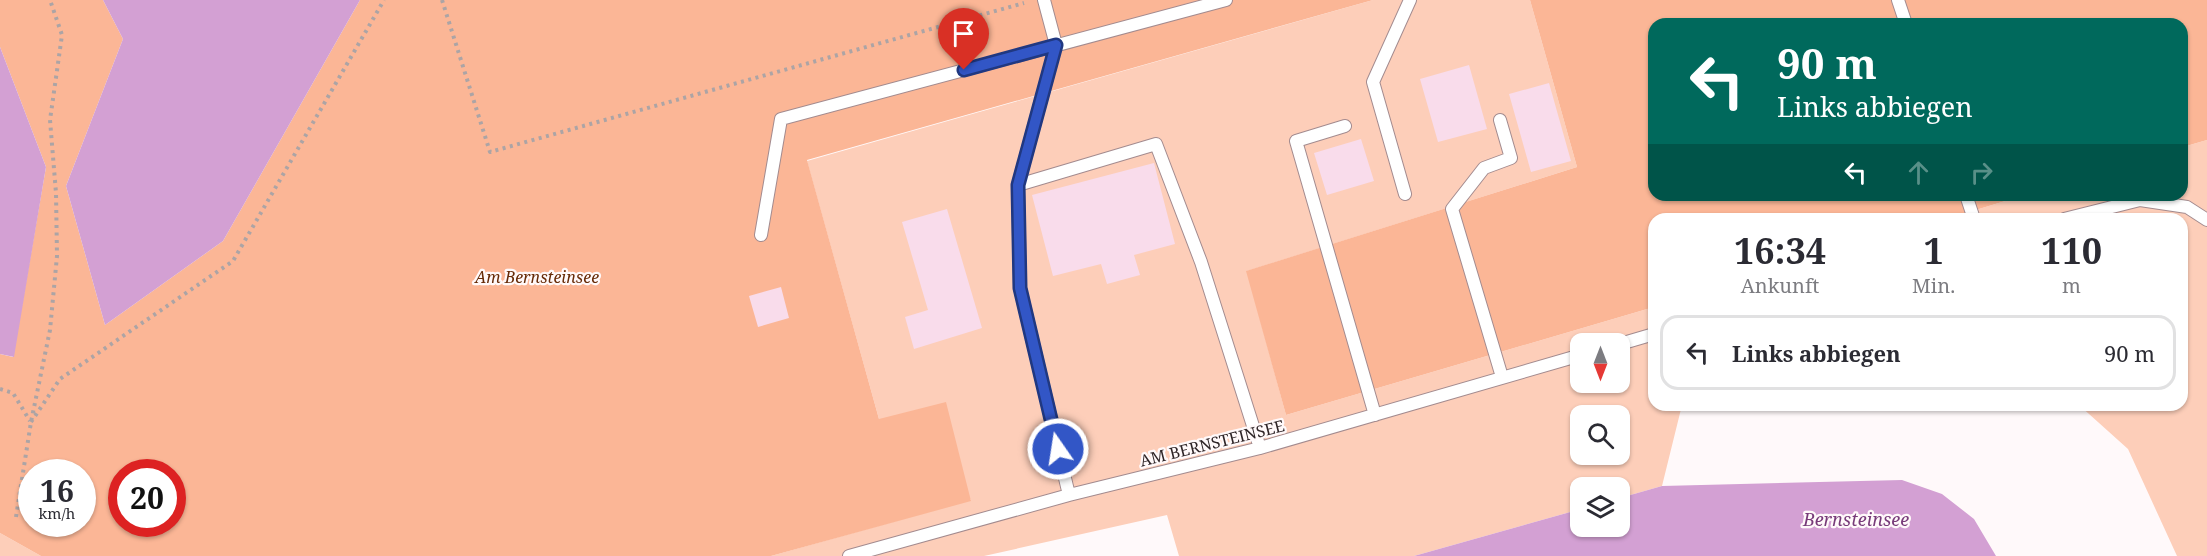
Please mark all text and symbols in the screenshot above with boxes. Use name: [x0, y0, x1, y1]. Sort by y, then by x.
pin: [938, 8, 989, 70]
icon: arrive: [947, 17, 980, 50]
text: 90 m: [1777, 34, 1877, 91]
icon: left: [1678, 42, 1756, 120]
text: Links abbiegen: [1777, 88, 1973, 125]
icon: left: [1839, 156, 1872, 189]
icon: ahead: [1902, 156, 1935, 189]
icon: right: [1965, 156, 1998, 189]
text: 16:34: [1734, 226, 1826, 275]
text: 1: [1923, 226, 1944, 275]
text: 110: [2041, 226, 2102, 275]
park label: Am Bernsteinsee: [474, 266, 599, 288]
text: Ankunft: [1741, 272, 1819, 299]
text: Min.: [1912, 272, 1955, 299]
text: m: [2062, 272, 2081, 299]
north arrow: [1570, 333, 1630, 393]
map controls: [1570, 333, 1630, 537]
icon: left: [1681, 336, 1714, 369]
text: Links abbiegen: [1732, 338, 1901, 368]
text: 90 m: [2104, 338, 2155, 368]
button: search: [1570, 405, 1630, 465]
street label: AM BERNSTEINSEE: [1137, 414, 1287, 472]
position arrow: [1026, 417, 1090, 481]
speed limit sign: 20: [108, 459, 186, 537]
text: 16: [40, 470, 74, 511]
button: layers: [1570, 477, 1630, 537]
text: km/h: [39, 503, 75, 523]
water label: Bernsteinsee: [1802, 507, 1909, 531]

